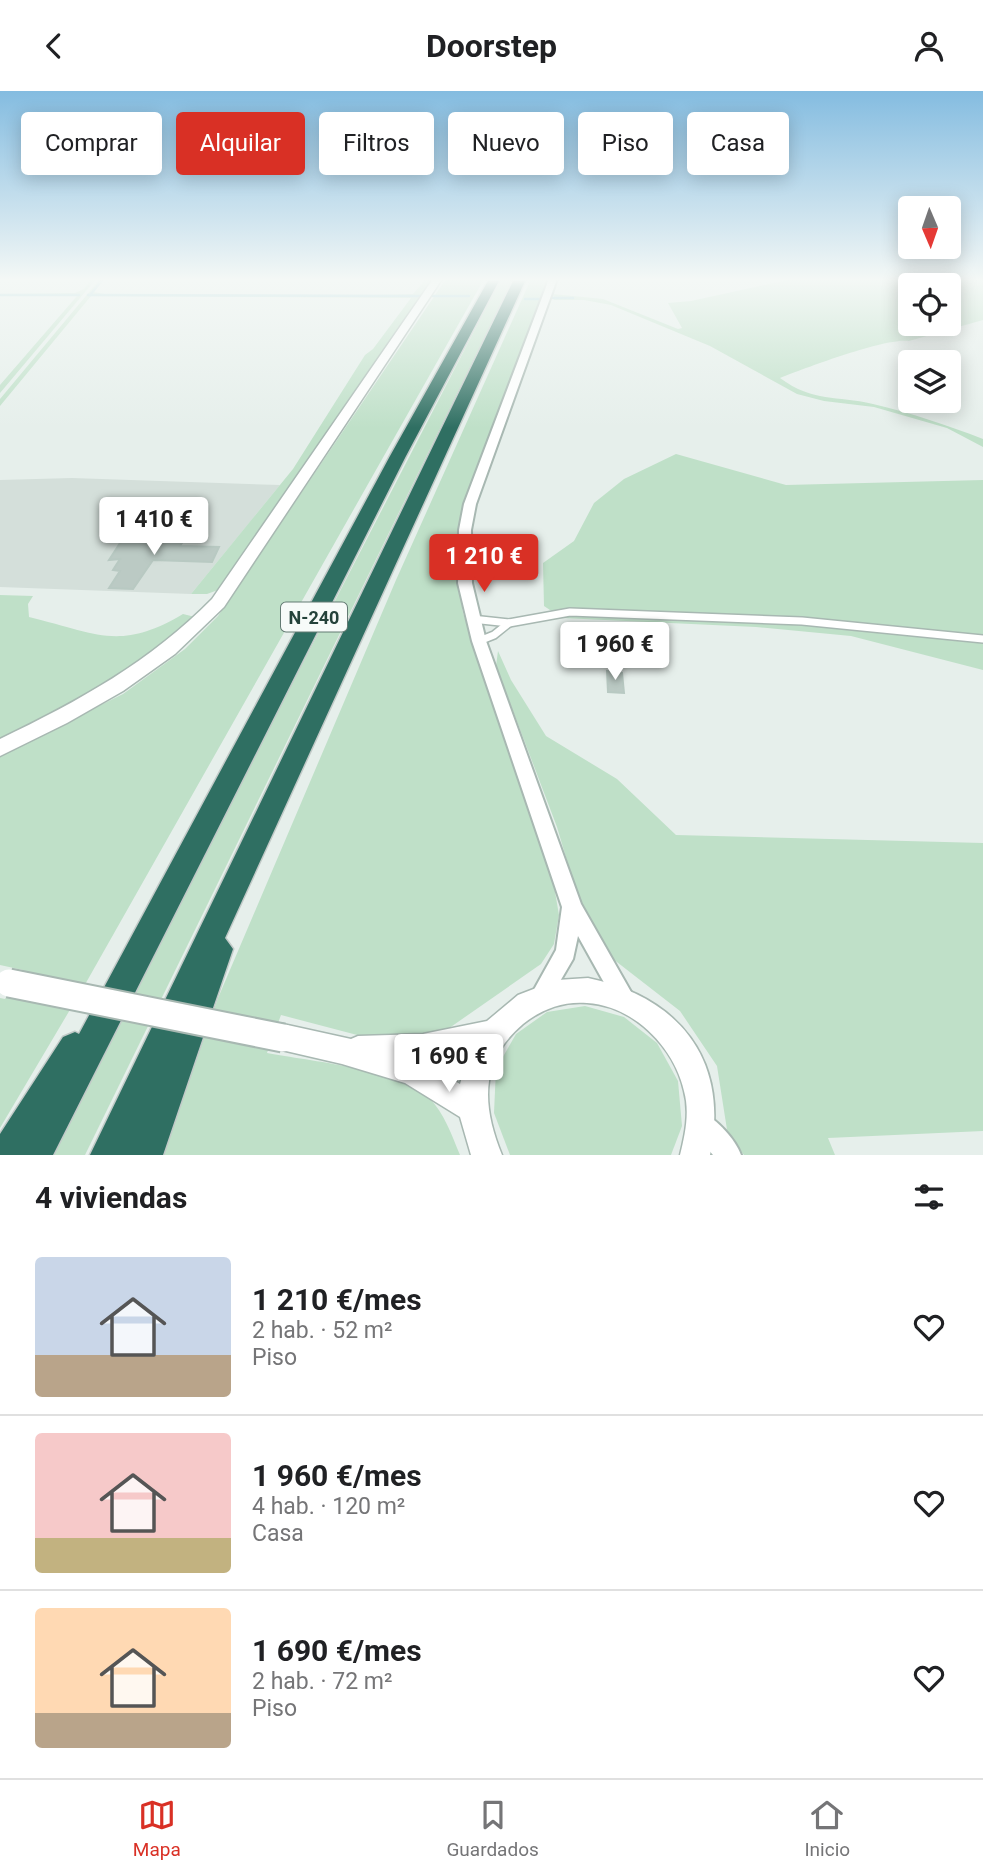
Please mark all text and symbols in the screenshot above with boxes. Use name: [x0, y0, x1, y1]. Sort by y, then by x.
icon: back: [35, 27, 73, 65]
text: Doorstep: [426, 27, 557, 65]
icon: person: [910, 27, 948, 65]
chip: Comprar: [21, 112, 162, 175]
chip: Alquilar: [176, 112, 305, 175]
chip: Filtros: [319, 112, 434, 175]
chip: Nuevo: [448, 112, 564, 175]
chip: Piso: [578, 112, 673, 175]
chip: Casa: [687, 112, 789, 175]
north arrow: [898, 196, 961, 259]
map controls: [898, 196, 961, 413]
button: locate: [898, 273, 961, 336]
button: layers: [898, 350, 961, 413]
pin: 1 410 €: [89, 497, 219, 557]
text: 1 410 €: [115, 506, 193, 533]
pin: 1 210 €: [419, 535, 549, 594]
text: 1 210 €: [445, 543, 523, 570]
road number: N-240: [281, 603, 347, 631]
pin: 1 960 €: [550, 623, 680, 682]
text: 1 960 €: [576, 631, 654, 658]
pin: 1 690 €: [384, 1035, 514, 1094]
text: 1 690 €: [410, 1043, 488, 1070]
icon: filters: [910, 1178, 948, 1216]
text: 4 viviendas: [35, 1180, 187, 1215]
text: 1 210 €/mes: [252, 1282, 422, 1317]
icon: home: [91, 1285, 175, 1369]
icon: heart: [910, 1308, 948, 1346]
text: 2 hab. · 52 m²: [252, 1317, 392, 1344]
text: Piso: [252, 1344, 297, 1371]
text: 1 960 €/mes: [252, 1458, 422, 1493]
icon: home: [91, 1461, 175, 1545]
icon: heart: [910, 1484, 948, 1522]
text: 4 hab. · 120 m²: [252, 1493, 405, 1520]
text: Casa: [252, 1520, 304, 1547]
text: 1 690 €/mes: [252, 1633, 422, 1668]
icon: home: [91, 1636, 175, 1720]
icon: heart: [910, 1659, 948, 1697]
text: 2 hab. · 72 m²: [252, 1668, 392, 1695]
text: Piso: [252, 1695, 297, 1722]
tab: Mapa: [133, 1796, 181, 1861]
tab: Guardados: [446, 1796, 539, 1861]
tab: Inicio: [804, 1796, 850, 1861]

